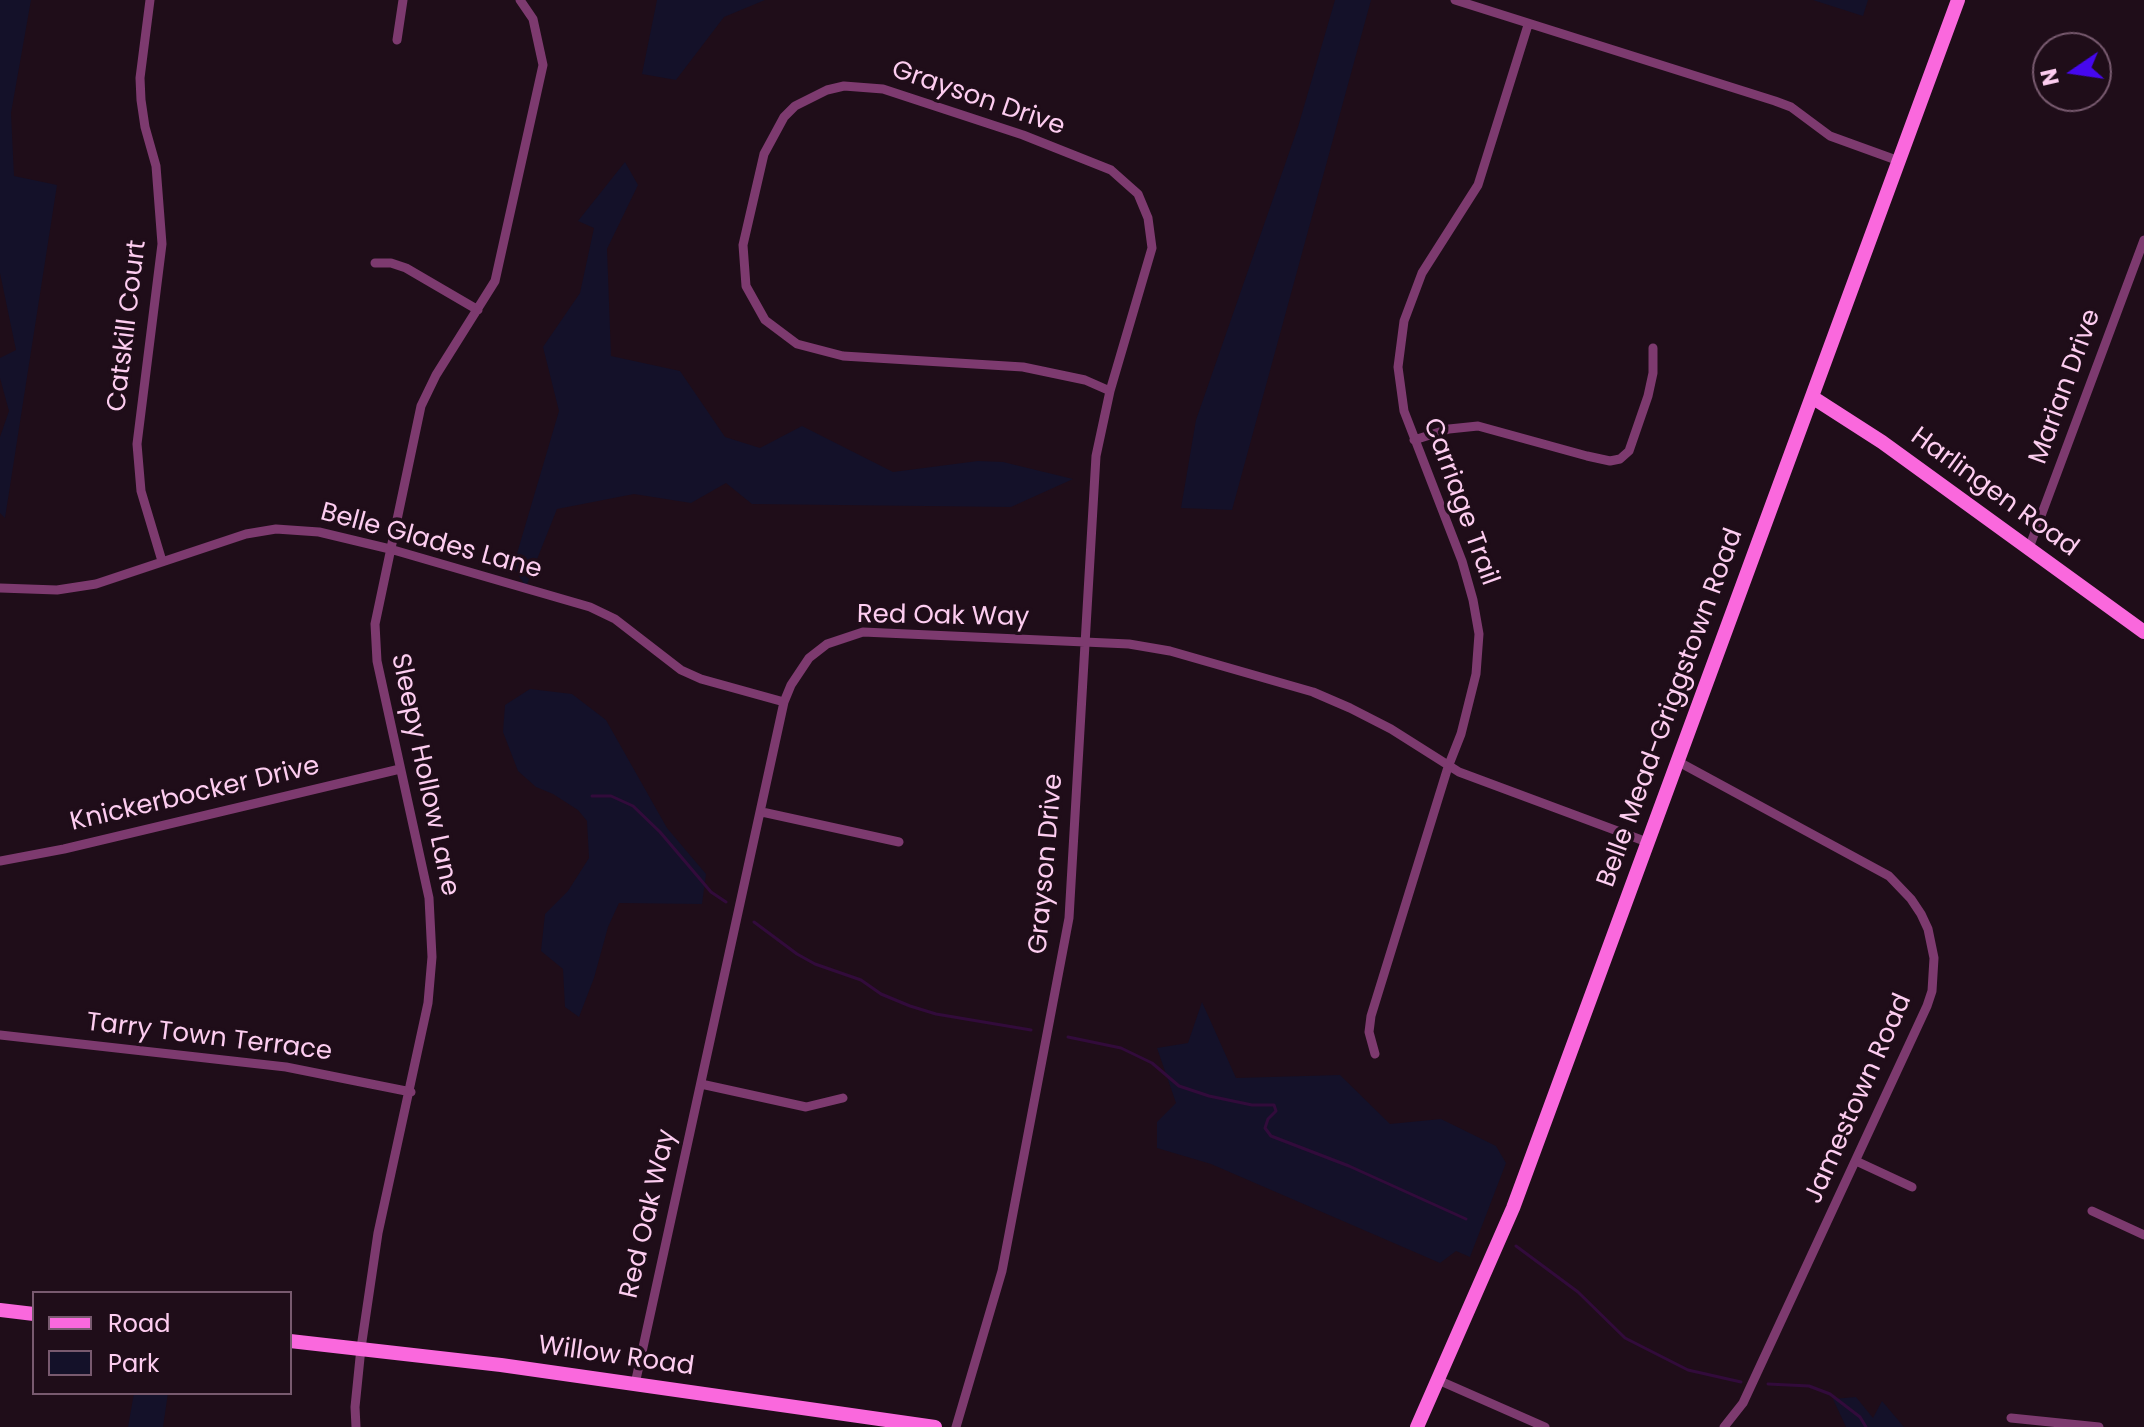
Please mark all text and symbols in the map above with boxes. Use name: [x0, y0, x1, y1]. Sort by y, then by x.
north arrow: [2032, 32, 2112, 112]
street label: Grayson Drive: [887, 55, 1069, 143]
text: N: [2033, 66, 2067, 89]
street label: Catskill Court: [102, 238, 154, 414]
street label: Marian Drive: [2024, 305, 2108, 469]
street label: Carriage Trail: [1415, 414, 1505, 590]
street label: Harlingen Road: [1904, 422, 2084, 564]
street label: Belle Glades Lane: [317, 497, 545, 587]
street label: Belle Mead-Griggstown Road: [1591, 524, 1751, 892]
street label: Red Oak Way: [857, 600, 1029, 634]
street label: Sleepy Hollow Lane: [383, 651, 465, 899]
street label: Knickerbocker Drive: [67, 751, 323, 839]
street label: Grayson Drive: [1024, 772, 1070, 956]
street label: Jamestown Road: [1799, 989, 1919, 1209]
street label: Tarry Town Terrace: [84, 1007, 334, 1069]
street label: Red Oak Way: [614, 1127, 684, 1301]
legend: [32, 1291, 292, 1395]
text: Road: [108, 1307, 170, 1340]
street label: Willow Road: [536, 1331, 696, 1383]
text: Park: [108, 1347, 159, 1380]

